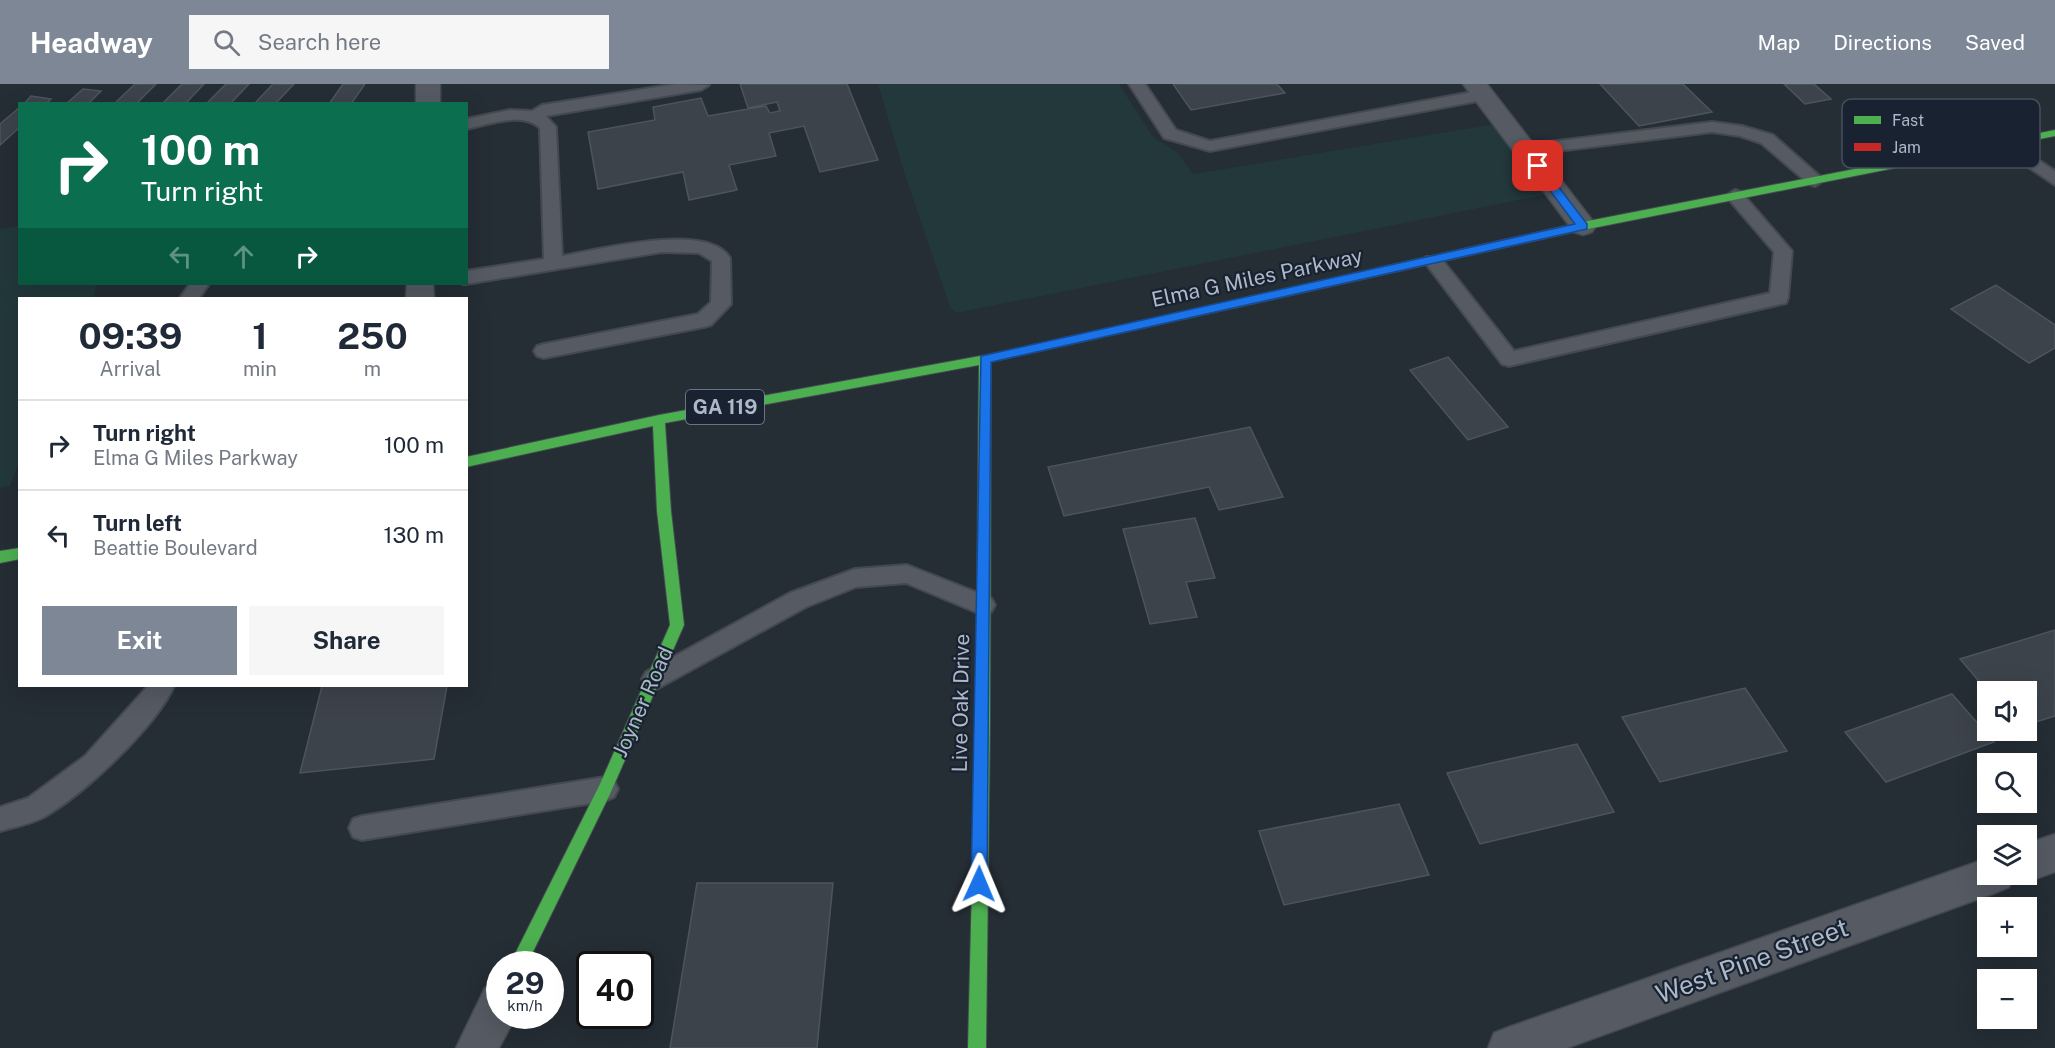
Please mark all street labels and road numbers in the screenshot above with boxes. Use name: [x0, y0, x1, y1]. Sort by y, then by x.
street label: Elma G Miles Parkway: [1149, 243, 1365, 312]
road number: GA 119: [686, 390, 764, 424]
street label: Live Oak Drive: [947, 634, 974, 772]
street label: Joyner Road: [607, 643, 678, 761]
street label: West Pine Street: [1651, 911, 1852, 1010]

